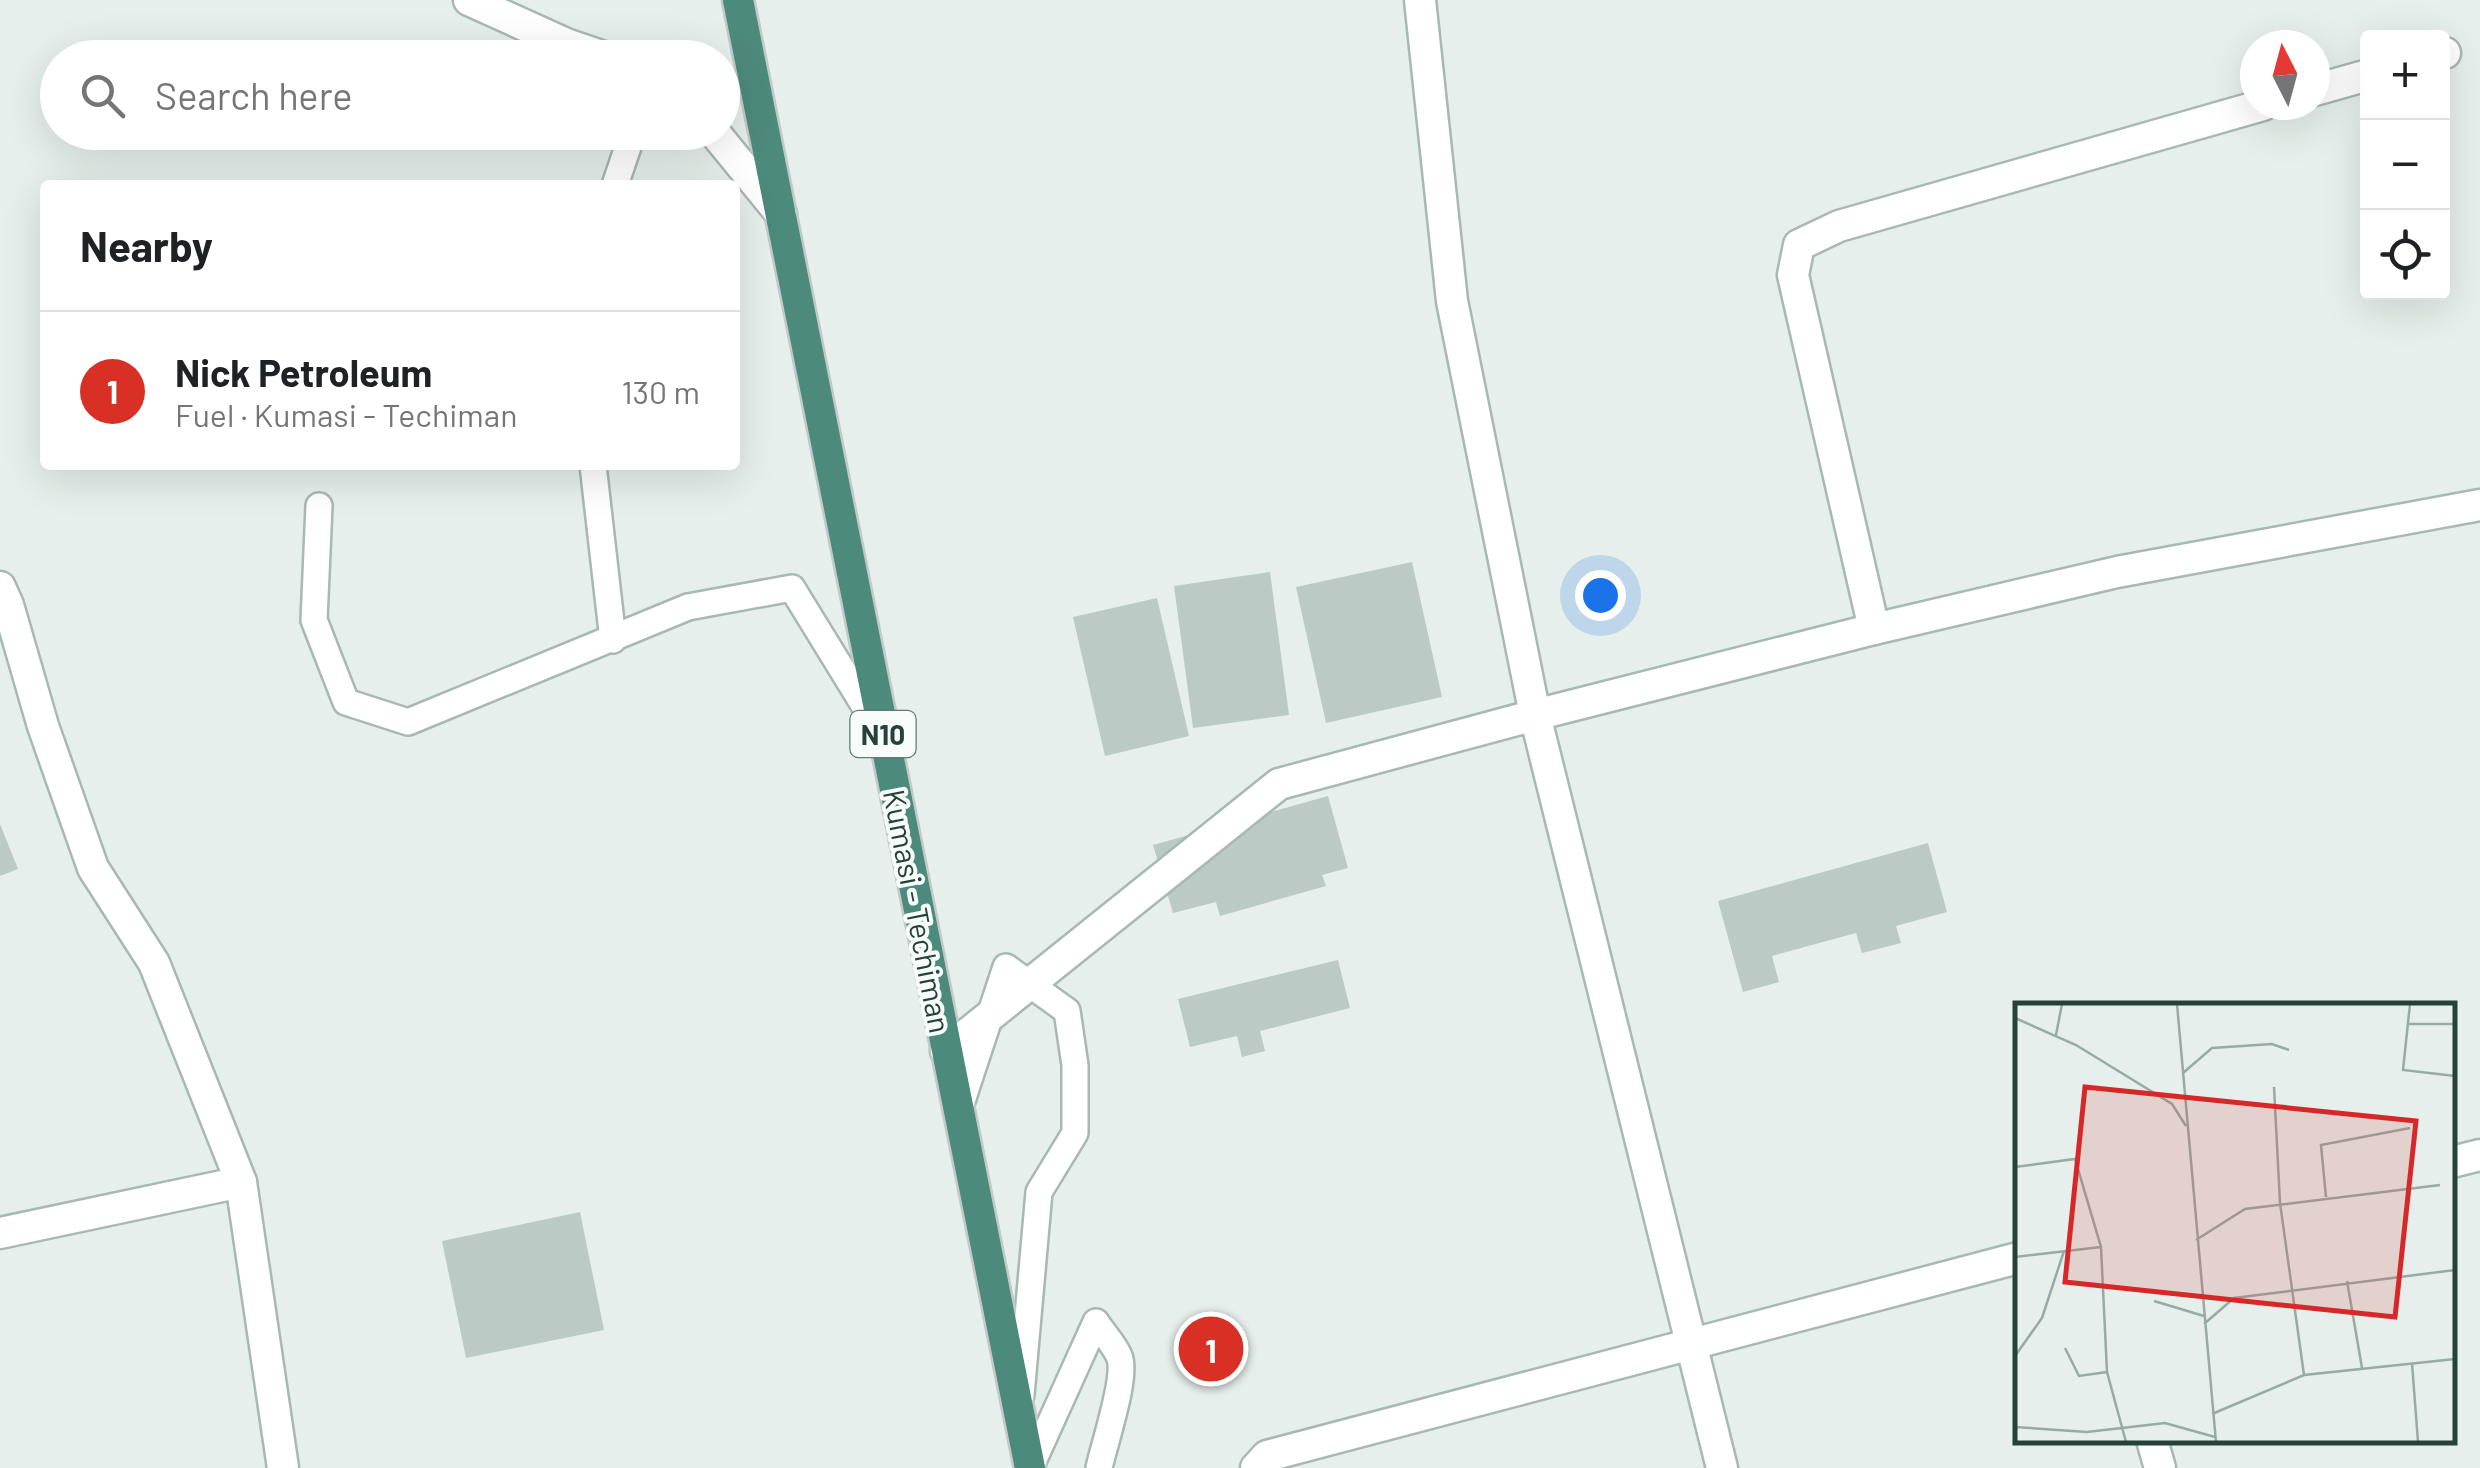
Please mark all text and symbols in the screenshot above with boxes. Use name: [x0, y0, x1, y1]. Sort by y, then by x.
north arrow: [2240, 30, 2330, 120]
map controls: [2360, 30, 2450, 300]
button: +: [2360, 30, 2450, 120]
search box: [40, 40, 740, 150]
icon: search: [75, 68, 130, 123]
text: Search here: [155, 72, 353, 118]
button: −: [2360, 120, 2450, 210]
button: locate: [2360, 210, 2450, 300]
text: Nearby: [80, 220, 213, 270]
text: Nick Petroleum: [175, 349, 432, 395]
text: 1: [107, 372, 118, 410]
text: 130 m: [621, 372, 700, 410]
text: Fuel · Kumasi - Techiman: [175, 395, 517, 433]
your location: [1575, 570, 1626, 621]
road number: N10: [850, 711, 916, 757]
street label: Kumasi - Techiman: [877, 786, 959, 1036]
inset map: [2015, 1003, 2455, 1443]
pin: 1: [1178, 1312, 1244, 1386]

